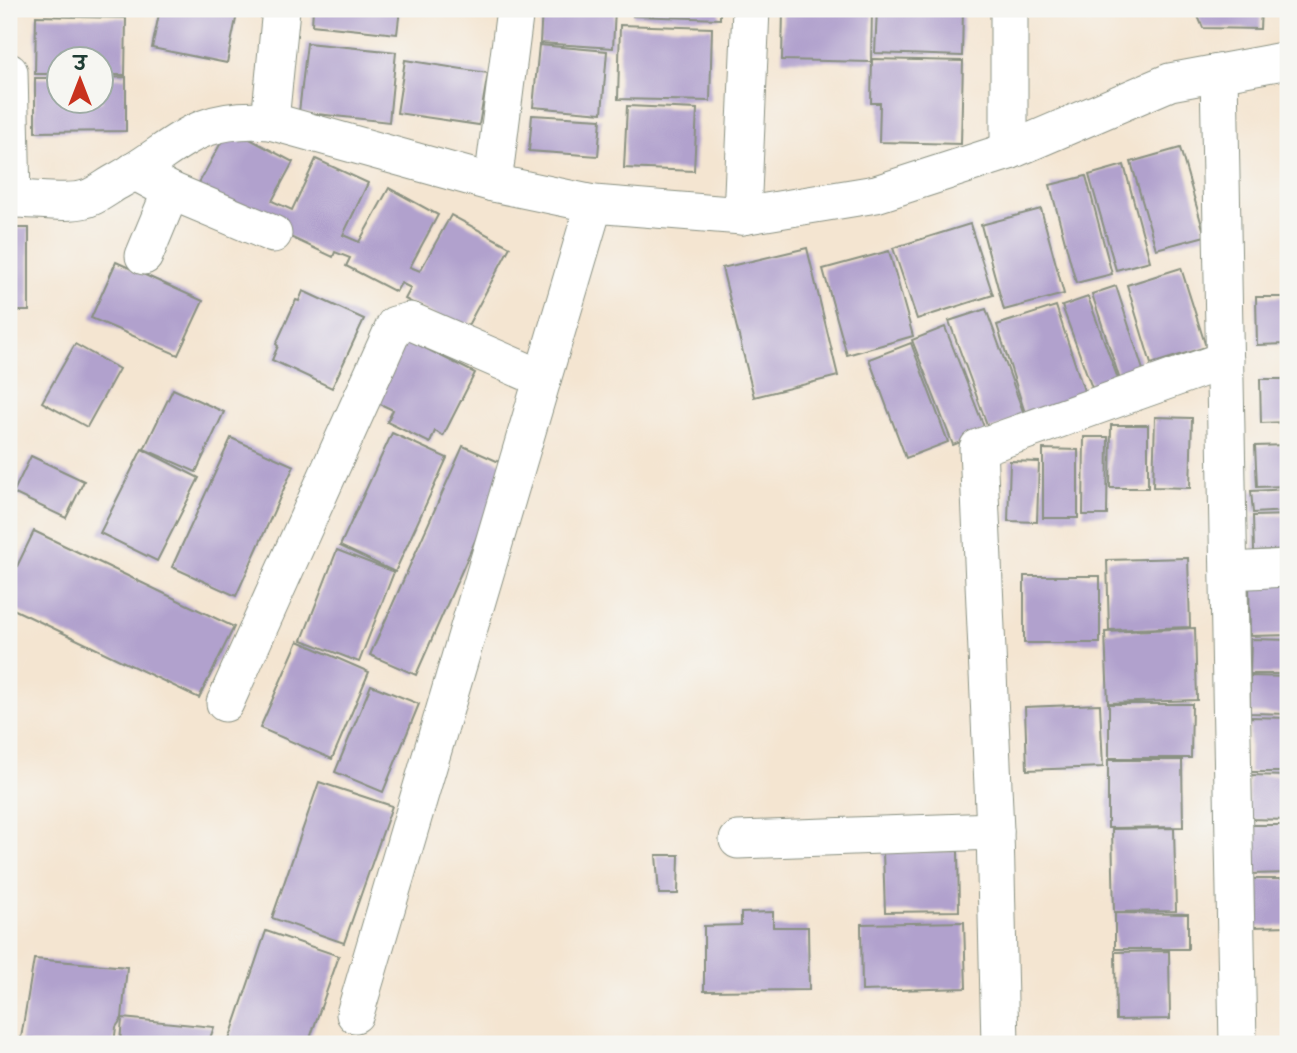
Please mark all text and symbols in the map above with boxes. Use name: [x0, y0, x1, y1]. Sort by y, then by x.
north arrow: [46, 46, 116, 116]
text: उ: [72, 53, 89, 75]

